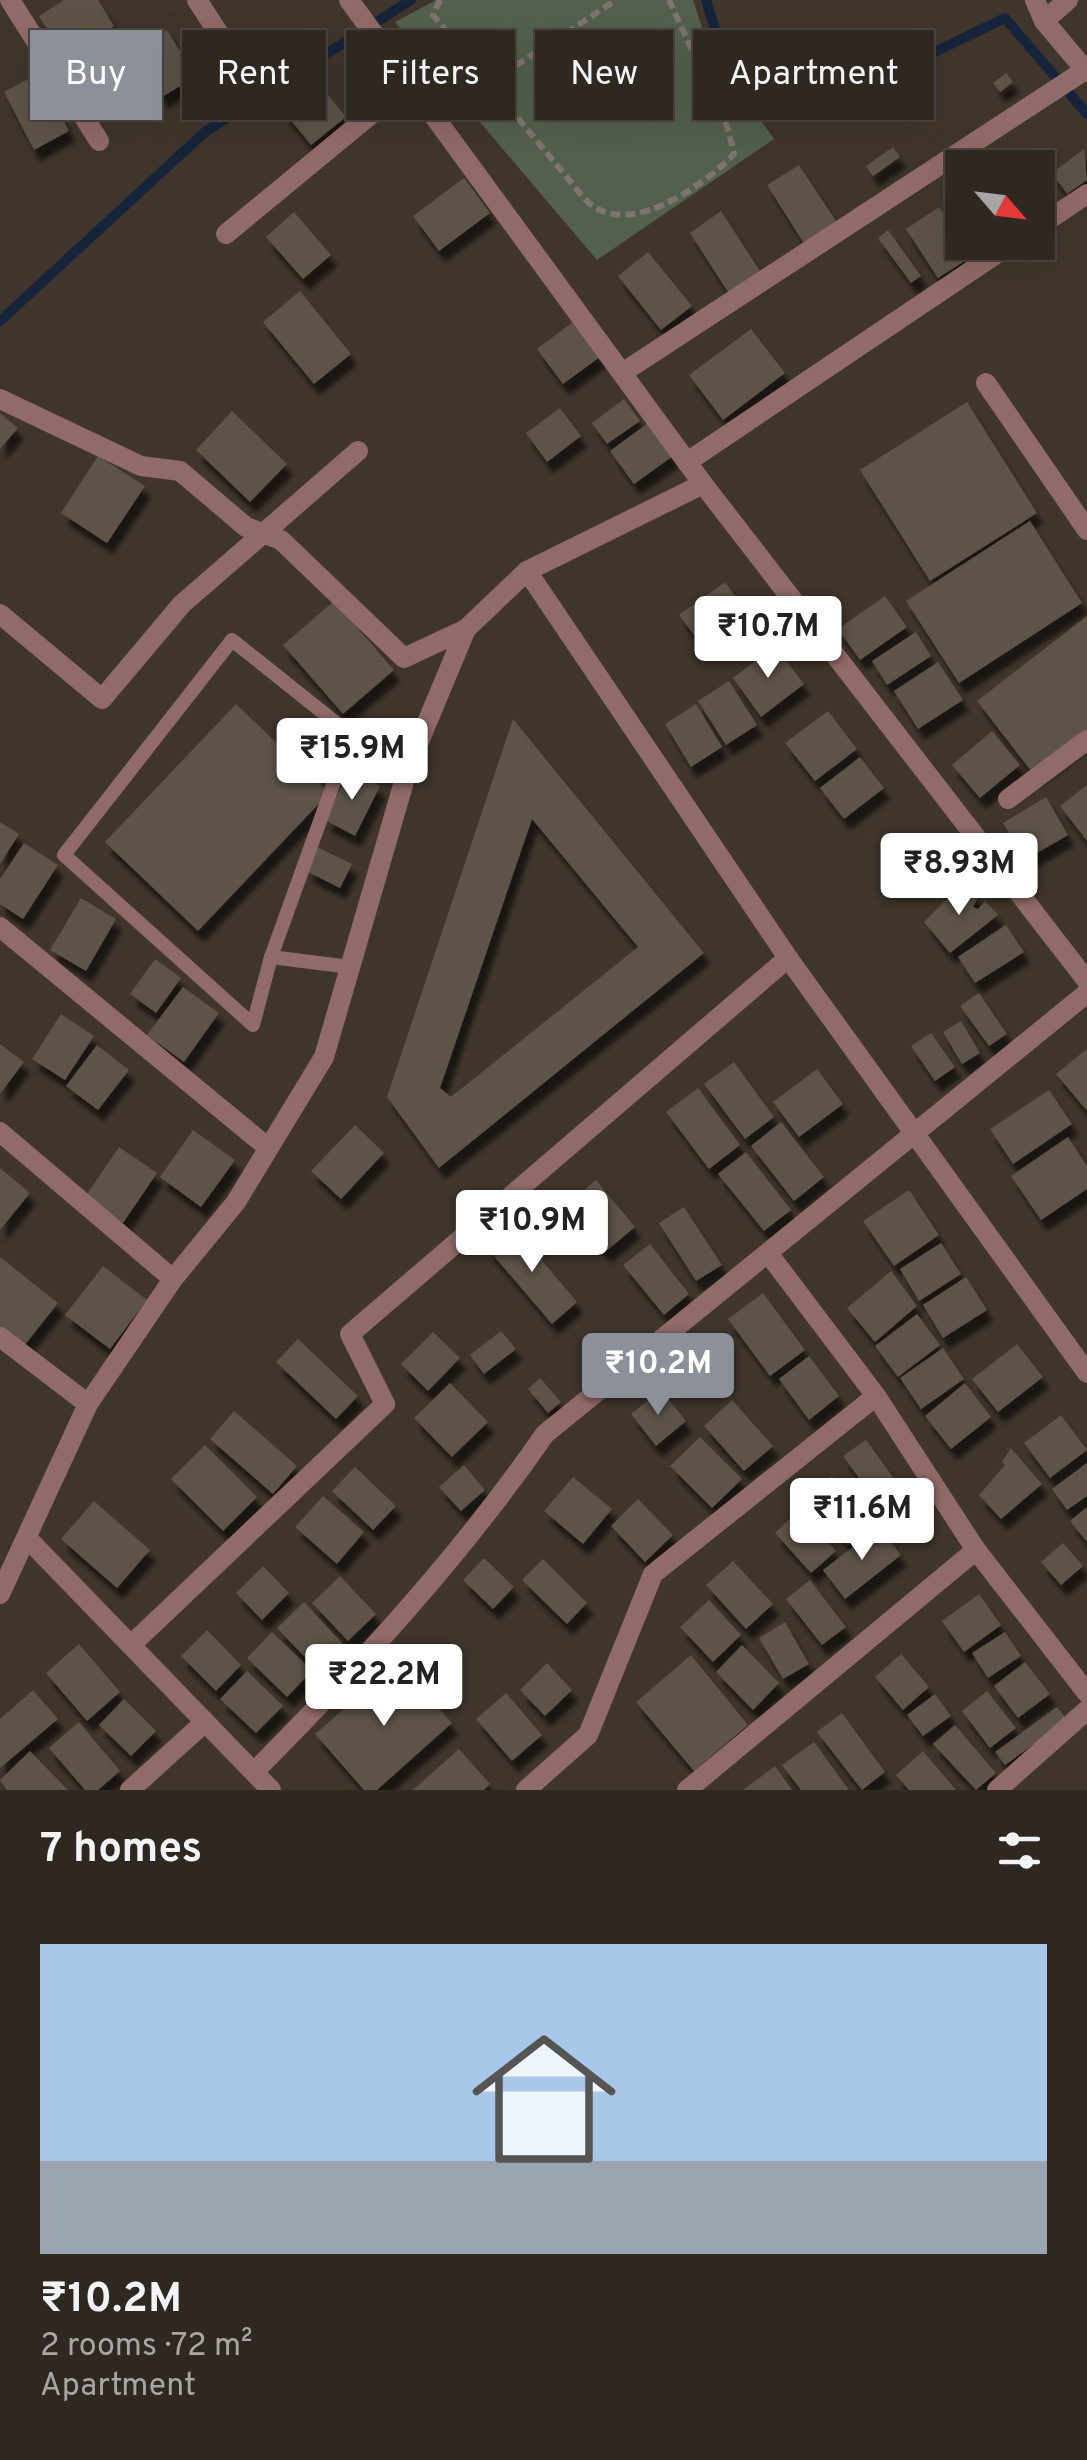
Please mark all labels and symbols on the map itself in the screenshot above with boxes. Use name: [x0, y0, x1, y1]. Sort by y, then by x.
north arrow: [945, 150, 1055, 260]
pin: ₹10.7M: [687, 596, 849, 681]
pin: ₹15.9M: [271, 718, 433, 803]
pin: ₹8.93M: [878, 833, 1040, 918]
pin: ₹10.9M: [451, 1190, 613, 1275]
pin: ₹10.2M: [577, 1333, 739, 1418]
pin: ₹11.6M: [781, 1478, 943, 1563]
pin: ₹22.2M: [303, 1644, 465, 1729]

